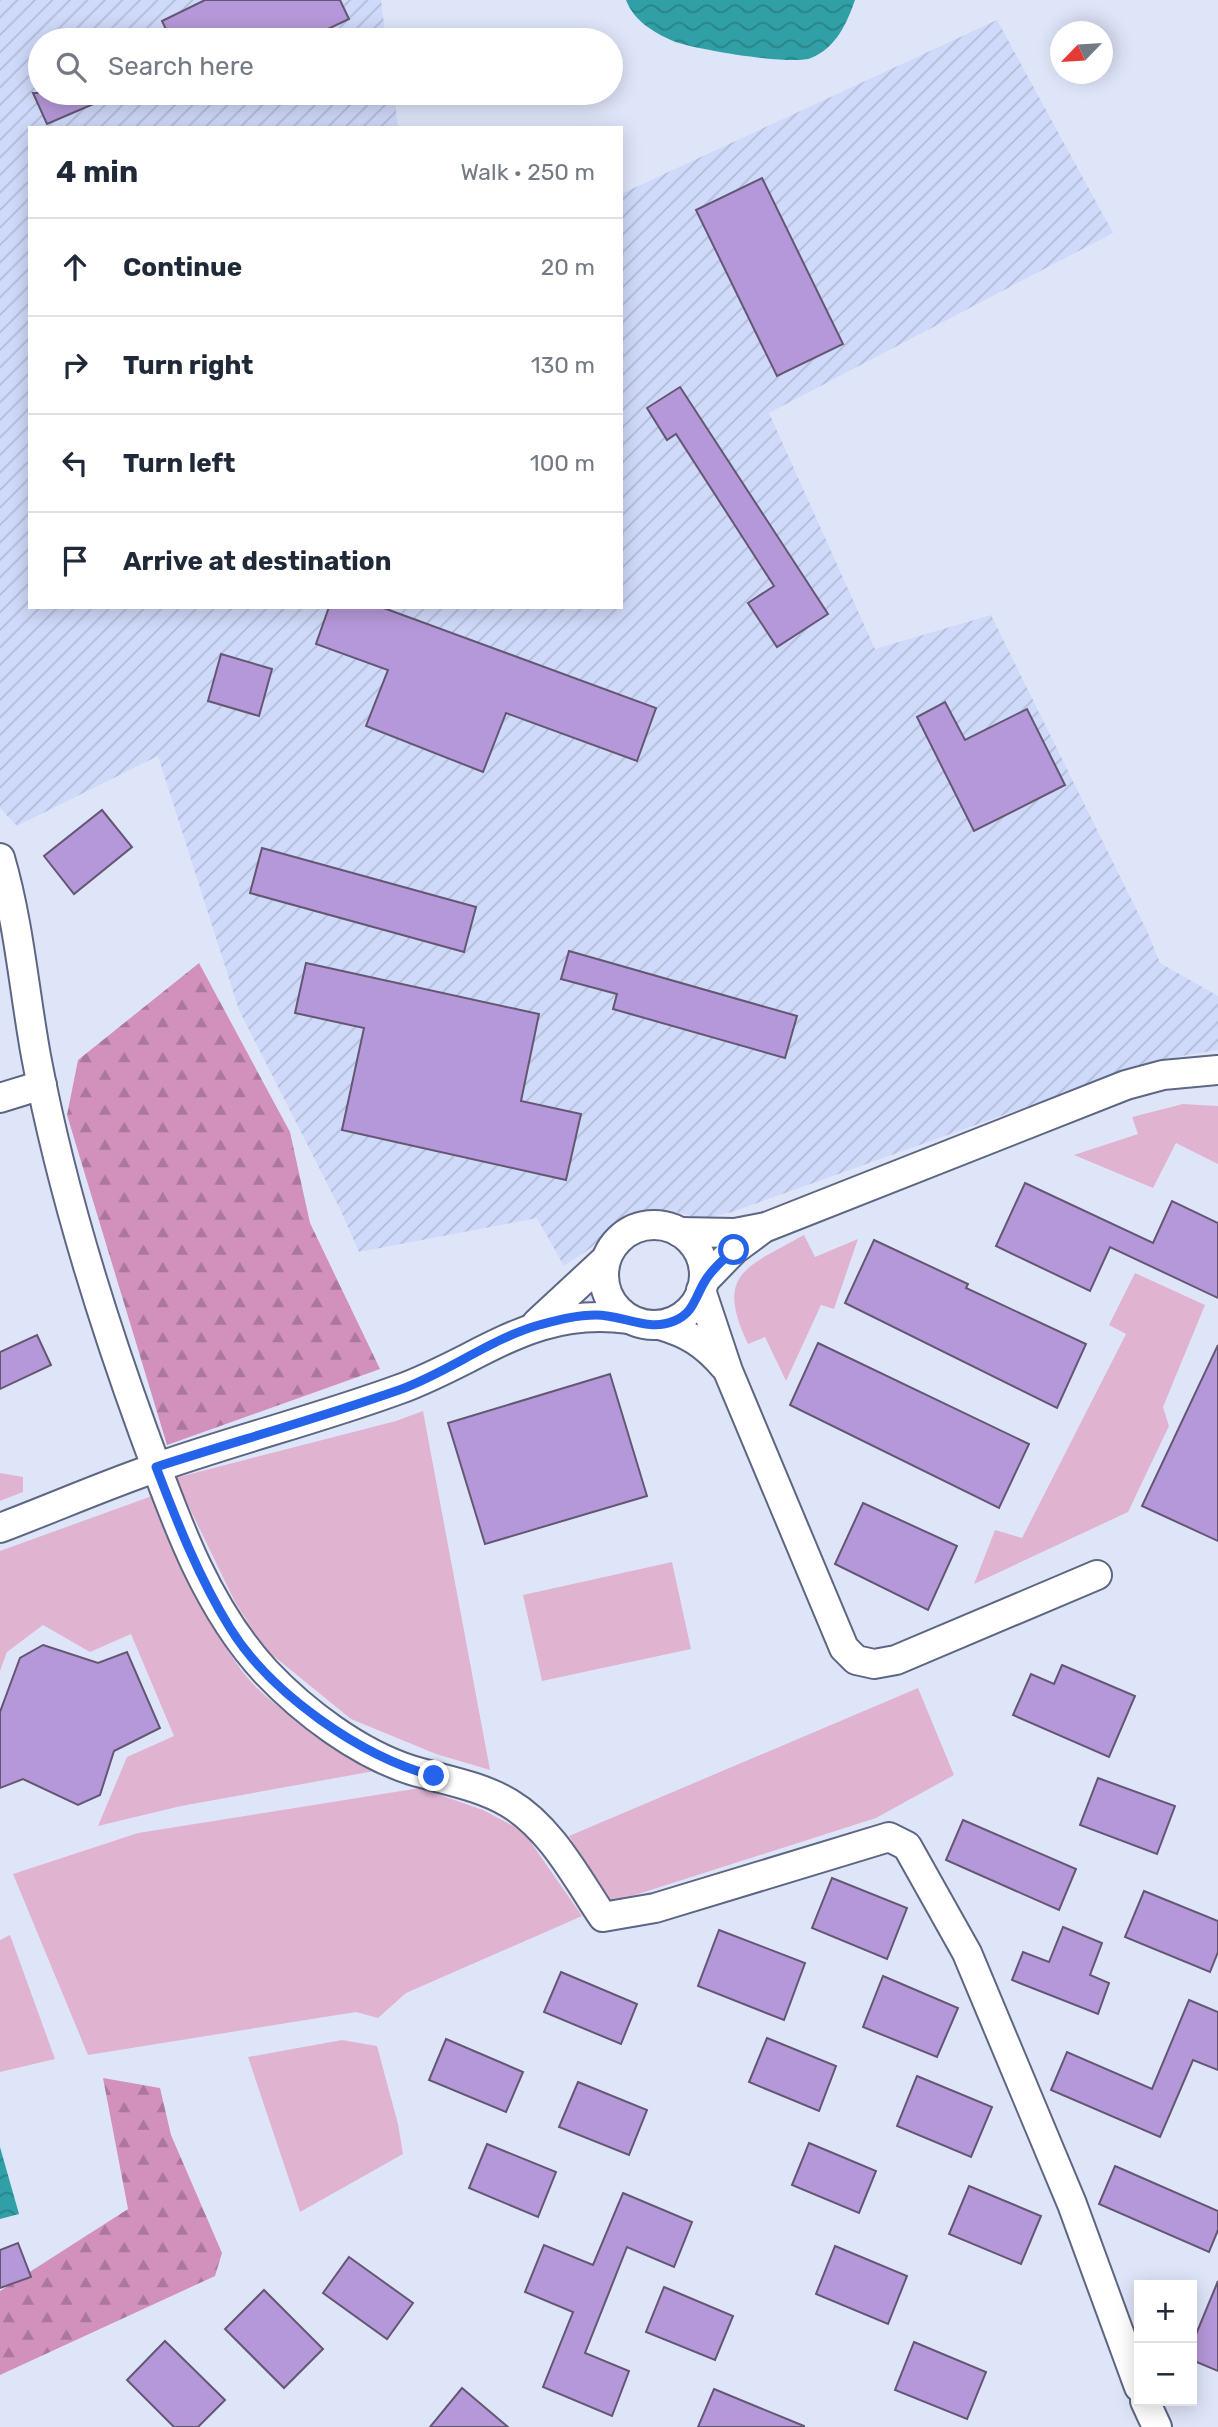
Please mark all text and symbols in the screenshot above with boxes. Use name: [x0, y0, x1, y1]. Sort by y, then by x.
north arrow: [1050, 21, 1113, 84]
search box: [28, 28, 623, 105]
icon: search: [52, 48, 90, 86]
text: Search here: [108, 51, 254, 82]
text: 4 min: [56, 154, 138, 190]
text: Walk · 250 m: [460, 158, 595, 186]
icon: ahead: [56, 248, 94, 286]
text: Continue: [123, 252, 242, 283]
text: 20 m: [541, 253, 595, 281]
icon: right: [56, 346, 94, 384]
text: Turn right: [123, 350, 253, 381]
text: 130 m: [531, 351, 595, 379]
icon: left: [56, 444, 94, 482]
text: Turn left: [123, 448, 235, 479]
text: 100 m: [530, 449, 595, 477]
icon: arrive: [56, 542, 94, 580]
text: Arrive at destination: [123, 546, 391, 577]
route start: [718, 1234, 749, 1265]
route end: [418, 1760, 449, 1791]
map controls: [1134, 2280, 1197, 2406]
button: +: [1134, 2280, 1197, 2343]
button: −: [1134, 2343, 1197, 2406]

